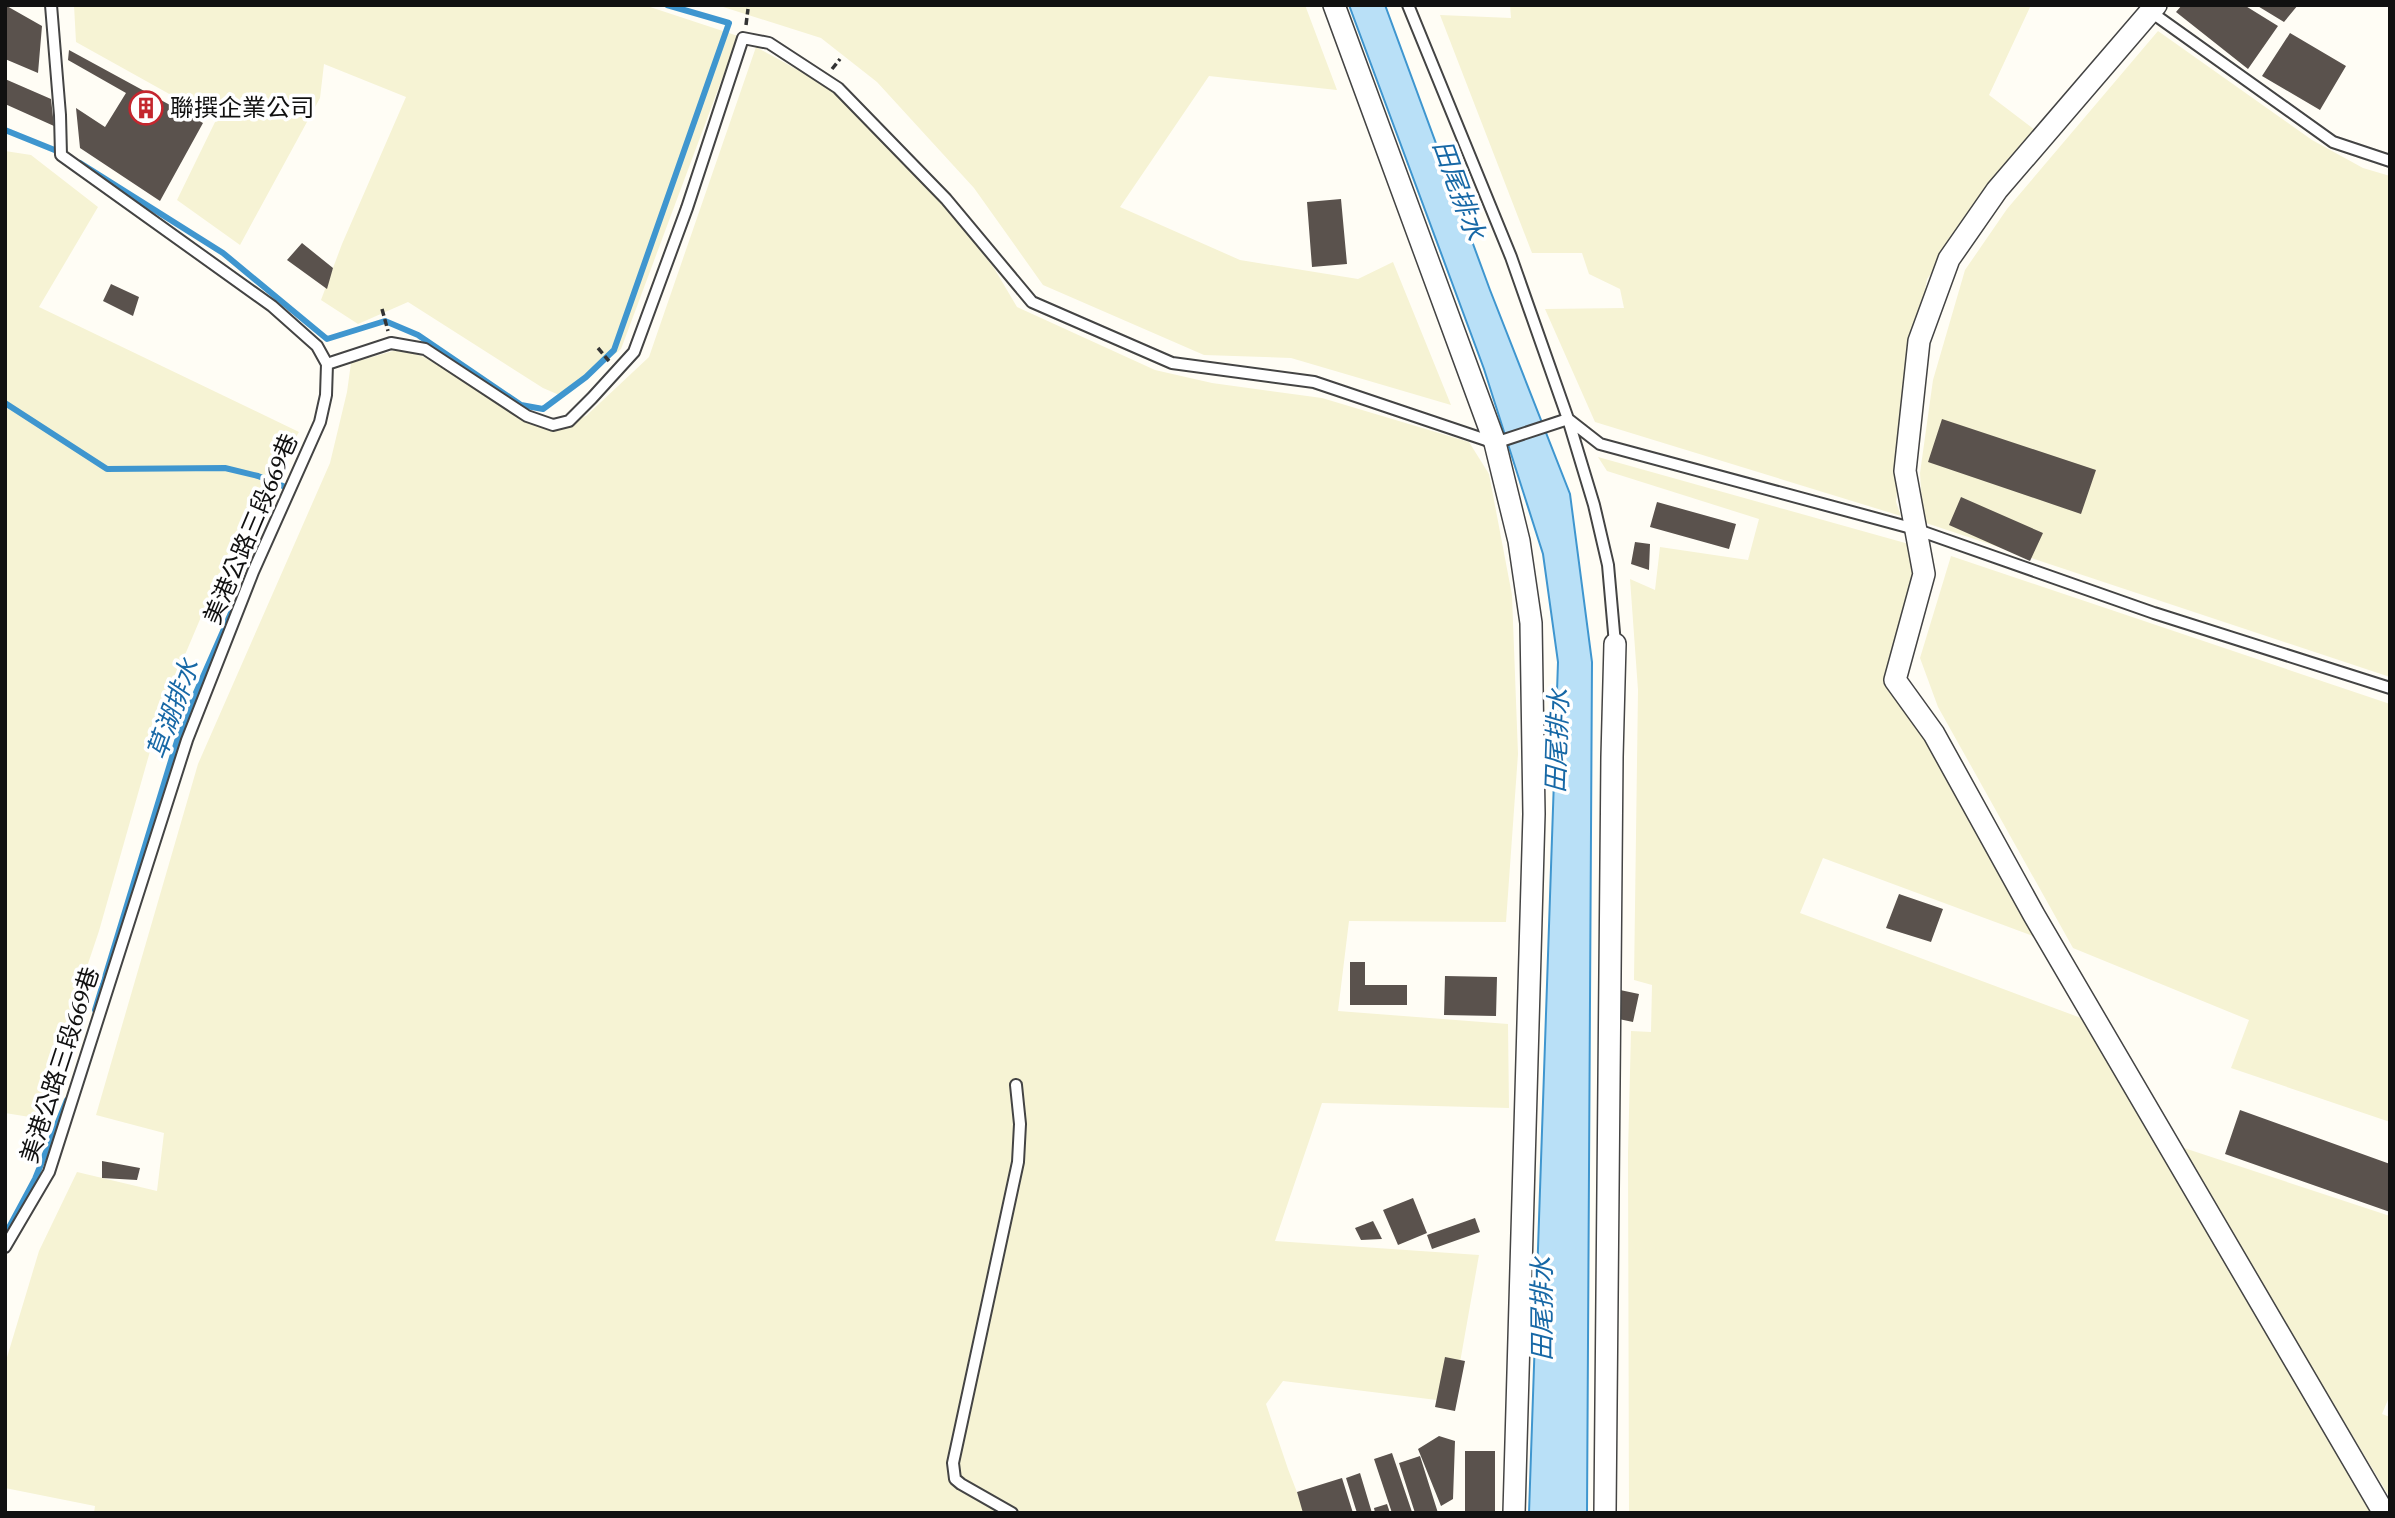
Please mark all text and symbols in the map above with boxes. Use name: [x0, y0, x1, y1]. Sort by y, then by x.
building icon: 聯撰企業公司: [127, 89, 165, 127]
place label: 聯撰企業公司: [170, 91, 314, 127]
water label: 田尾排水: [1421, 135, 1495, 247]
street label: 美港公路三段669巷: [195, 428, 308, 630]
water label: 草湖排水: [137, 653, 211, 765]
water label: 田尾排水: [1536, 687, 1580, 794]
street label: 美港公路三段669巷: [12, 963, 110, 1168]
water label: 田尾排水: [1523, 1256, 1563, 1361]

